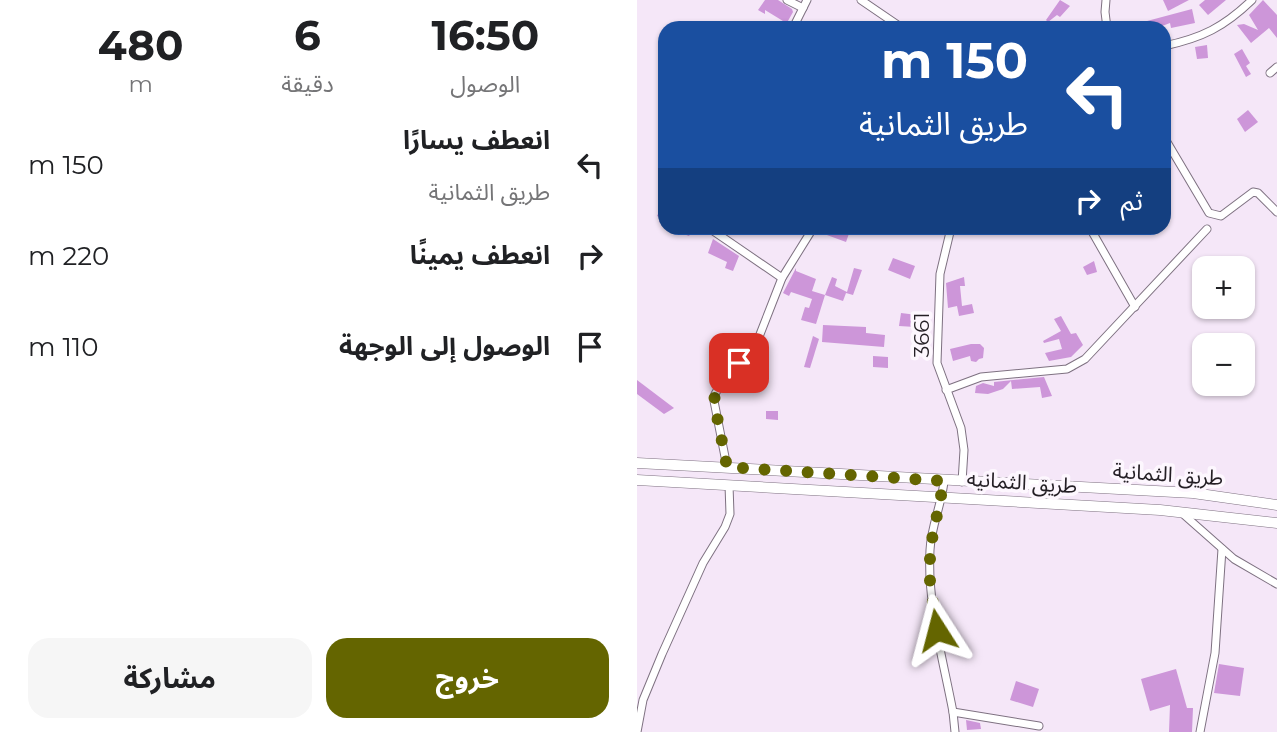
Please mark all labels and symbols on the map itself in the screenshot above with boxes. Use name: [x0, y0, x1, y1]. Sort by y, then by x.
street label: 3661: [909, 312, 934, 358]
pin: [709, 333, 769, 393]
street label: طريق الثمانية: [1112, 458, 1224, 491]
street label: طريق الثمانيه: [966, 466, 1078, 499]
position arrow: [900, 593, 974, 667]

